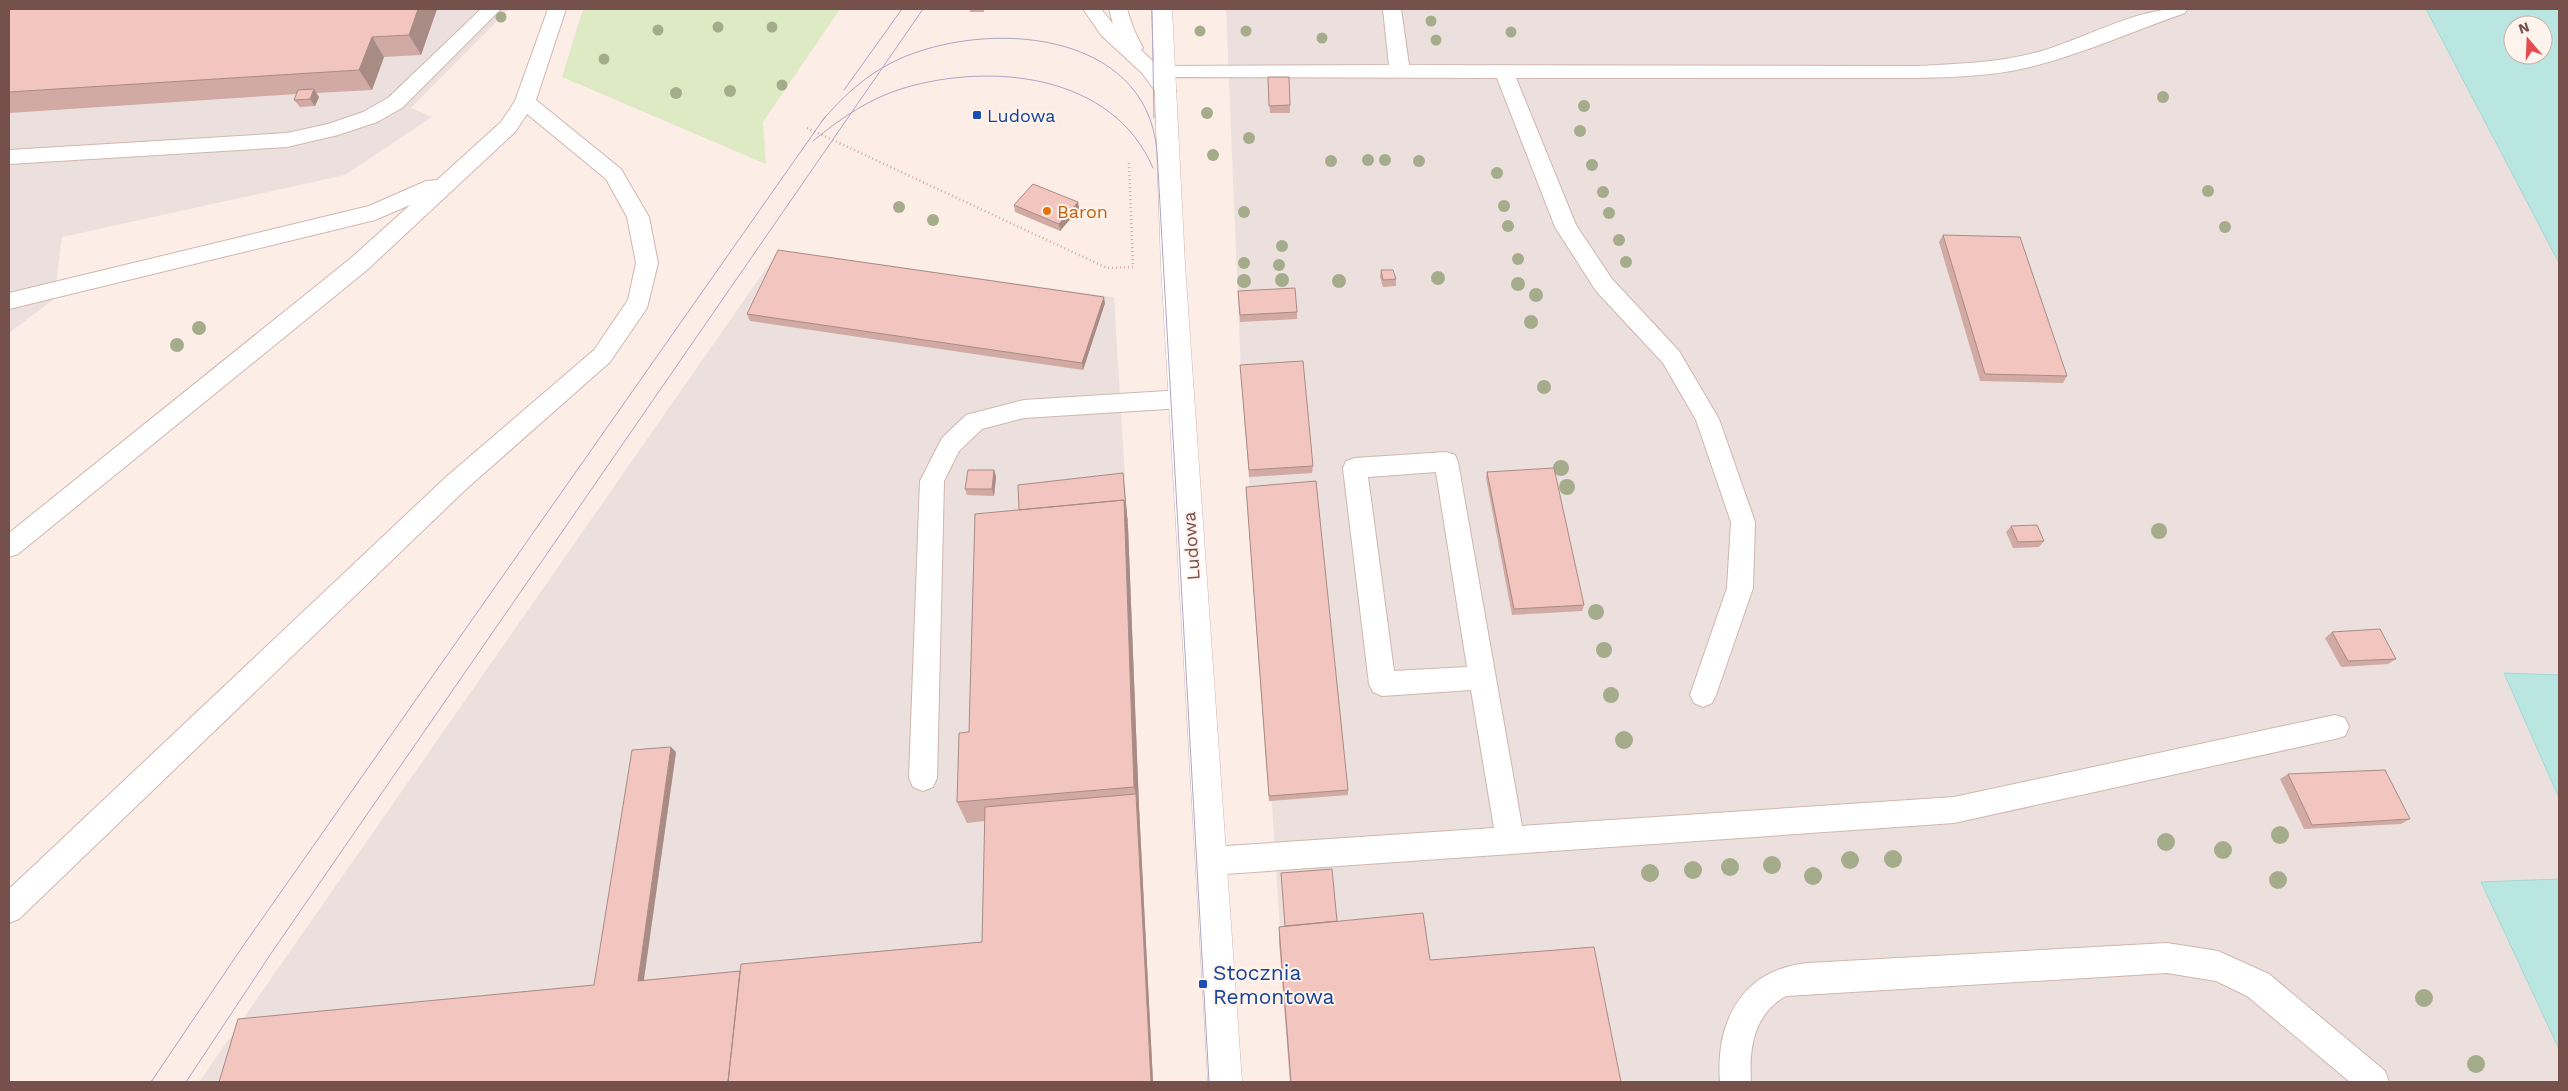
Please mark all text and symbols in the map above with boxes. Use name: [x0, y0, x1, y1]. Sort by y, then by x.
north arrow: [2503, 15, 2553, 65]
text: N: [2516, 18, 2531, 37]
place label: Ludowa: [987, 105, 1056, 126]
marker: Ludowa: [971, 109, 983, 121]
place label: Baron: [1057, 201, 1108, 222]
marker: Baron: [1041, 205, 1053, 217]
street label: Ludowa: [1178, 511, 1204, 581]
place label: Stocznia Remontowa: [1213, 960, 1335, 1009]
marker: Stocznia Remontowa: [1197, 978, 1209, 990]

